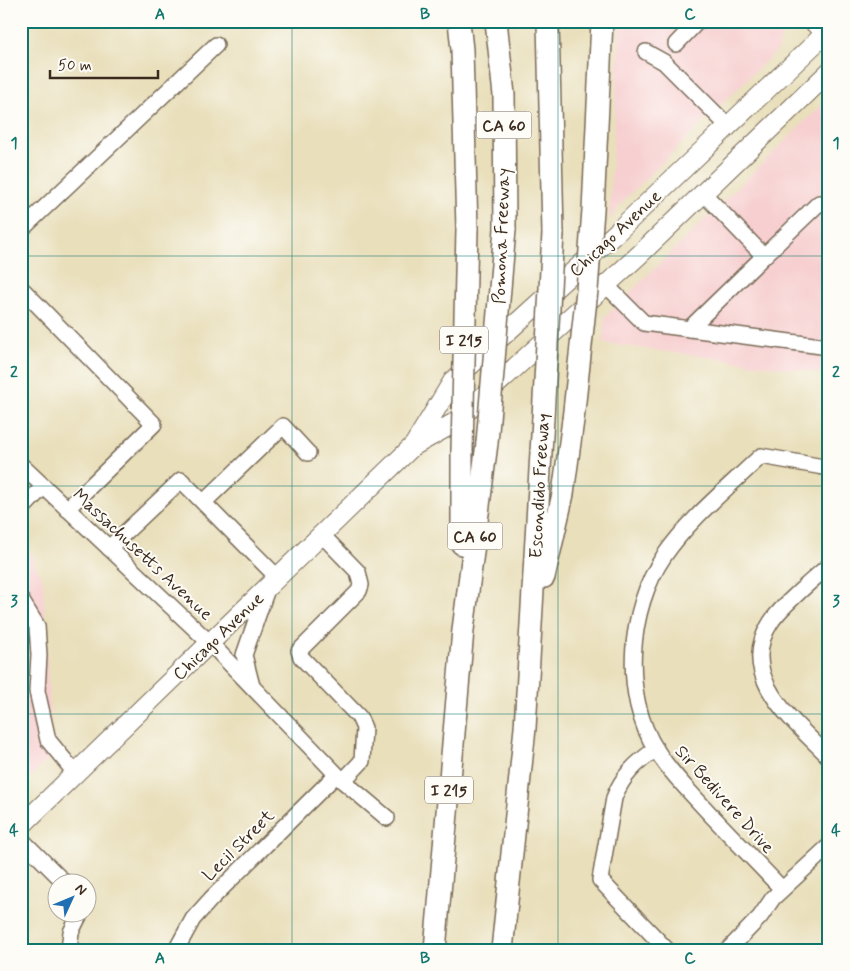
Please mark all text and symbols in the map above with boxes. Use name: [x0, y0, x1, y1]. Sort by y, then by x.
text: A: [155, 4, 165, 25]
text: B: [420, 4, 430, 25]
text: C: [684, 4, 696, 25]
scale bar: [50, 48, 158, 80]
text: 50 m: [58, 56, 92, 76]
road number: CA 60: [476, 112, 532, 138]
text: 1: [10, 133, 18, 154]
text: 1: [832, 133, 840, 154]
street label: Pomona Freeway: [488, 167, 516, 305]
street label: Chicago Avenue: [564, 185, 667, 283]
road number: I 215: [440, 326, 488, 354]
text: 2: [10, 362, 18, 383]
text: 2: [832, 362, 840, 383]
street label: Escondido Freeway: [524, 413, 556, 559]
street label: Massachusetts Avenue: [67, 483, 218, 626]
road number: CA 60: [448, 522, 502, 550]
street label: Chicago Avenue: [168, 587, 270, 686]
text: 3: [10, 591, 18, 612]
text: 3: [832, 591, 840, 612]
street label: Sir Bedivere Drive: [669, 740, 779, 859]
road number: I 215: [425, 776, 473, 804]
street label: Lecil Street: [198, 804, 280, 887]
text: 4: [9, 820, 19, 841]
text: 4: [831, 820, 841, 841]
north arrow: [48, 874, 98, 924]
text: N: [71, 880, 90, 899]
text: A: [155, 948, 165, 969]
text: B: [420, 948, 430, 969]
text: C: [684, 948, 696, 969]

